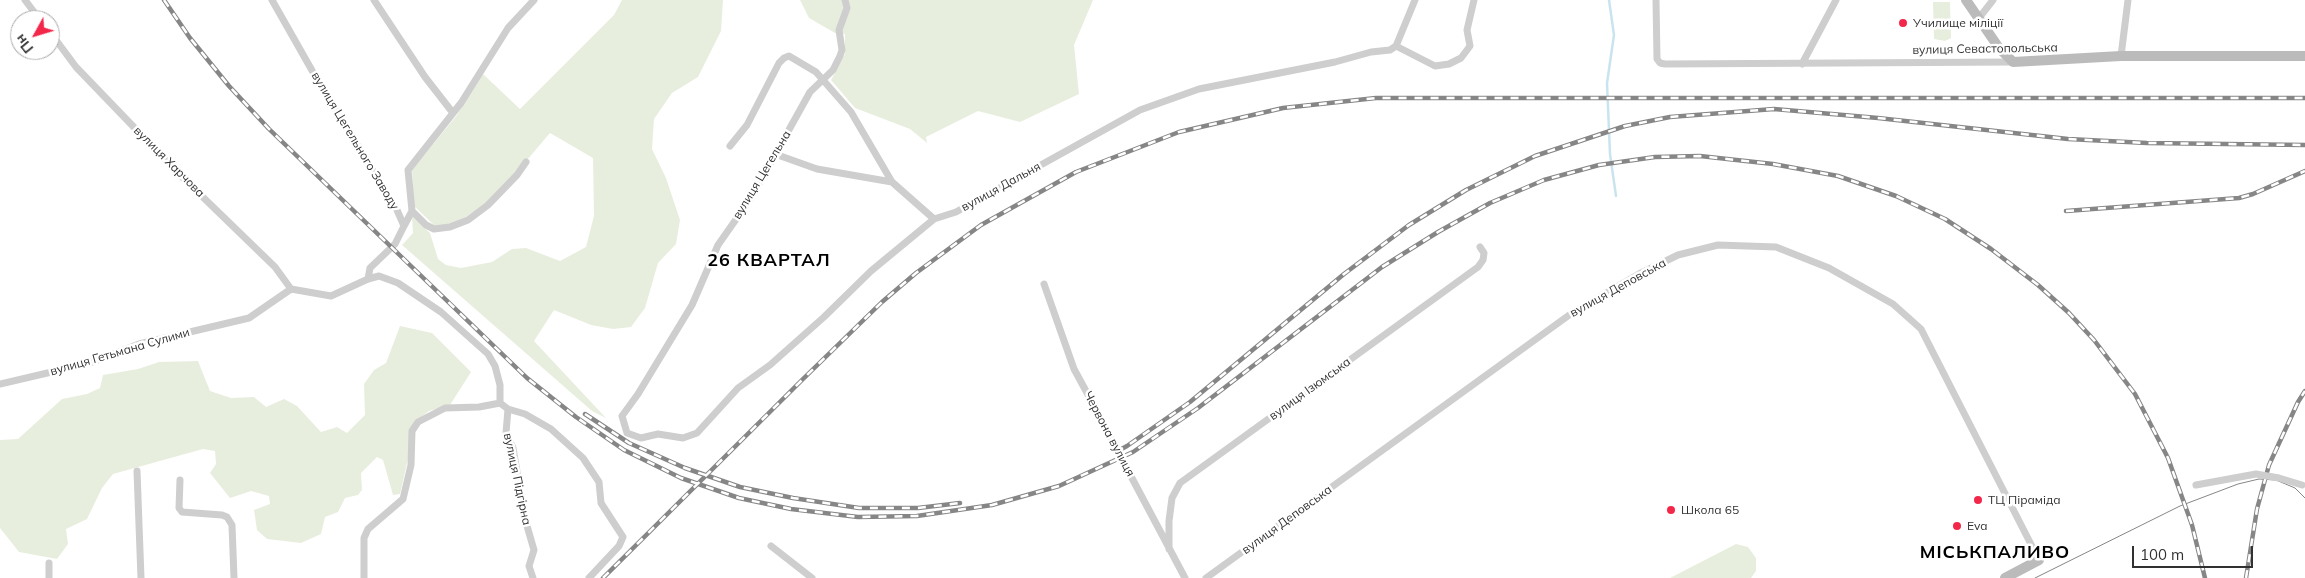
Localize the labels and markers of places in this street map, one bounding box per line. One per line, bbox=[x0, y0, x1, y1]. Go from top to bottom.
place label: Училище міліції bbox=[1913, 16, 2003, 30]
marker: Училище міліції bbox=[1897, 17, 1909, 29]
place label: ТЦ Піраміда bbox=[1988, 493, 2060, 507]
marker: ТЦ Піраміда bbox=[1972, 494, 1984, 506]
place label: Школа 65 bbox=[1681, 503, 1739, 517]
marker: Школа 65 bbox=[1665, 504, 1677, 516]
place label: Eva bbox=[1967, 519, 1987, 533]
marker: Eva bbox=[1951, 520, 1963, 532]

